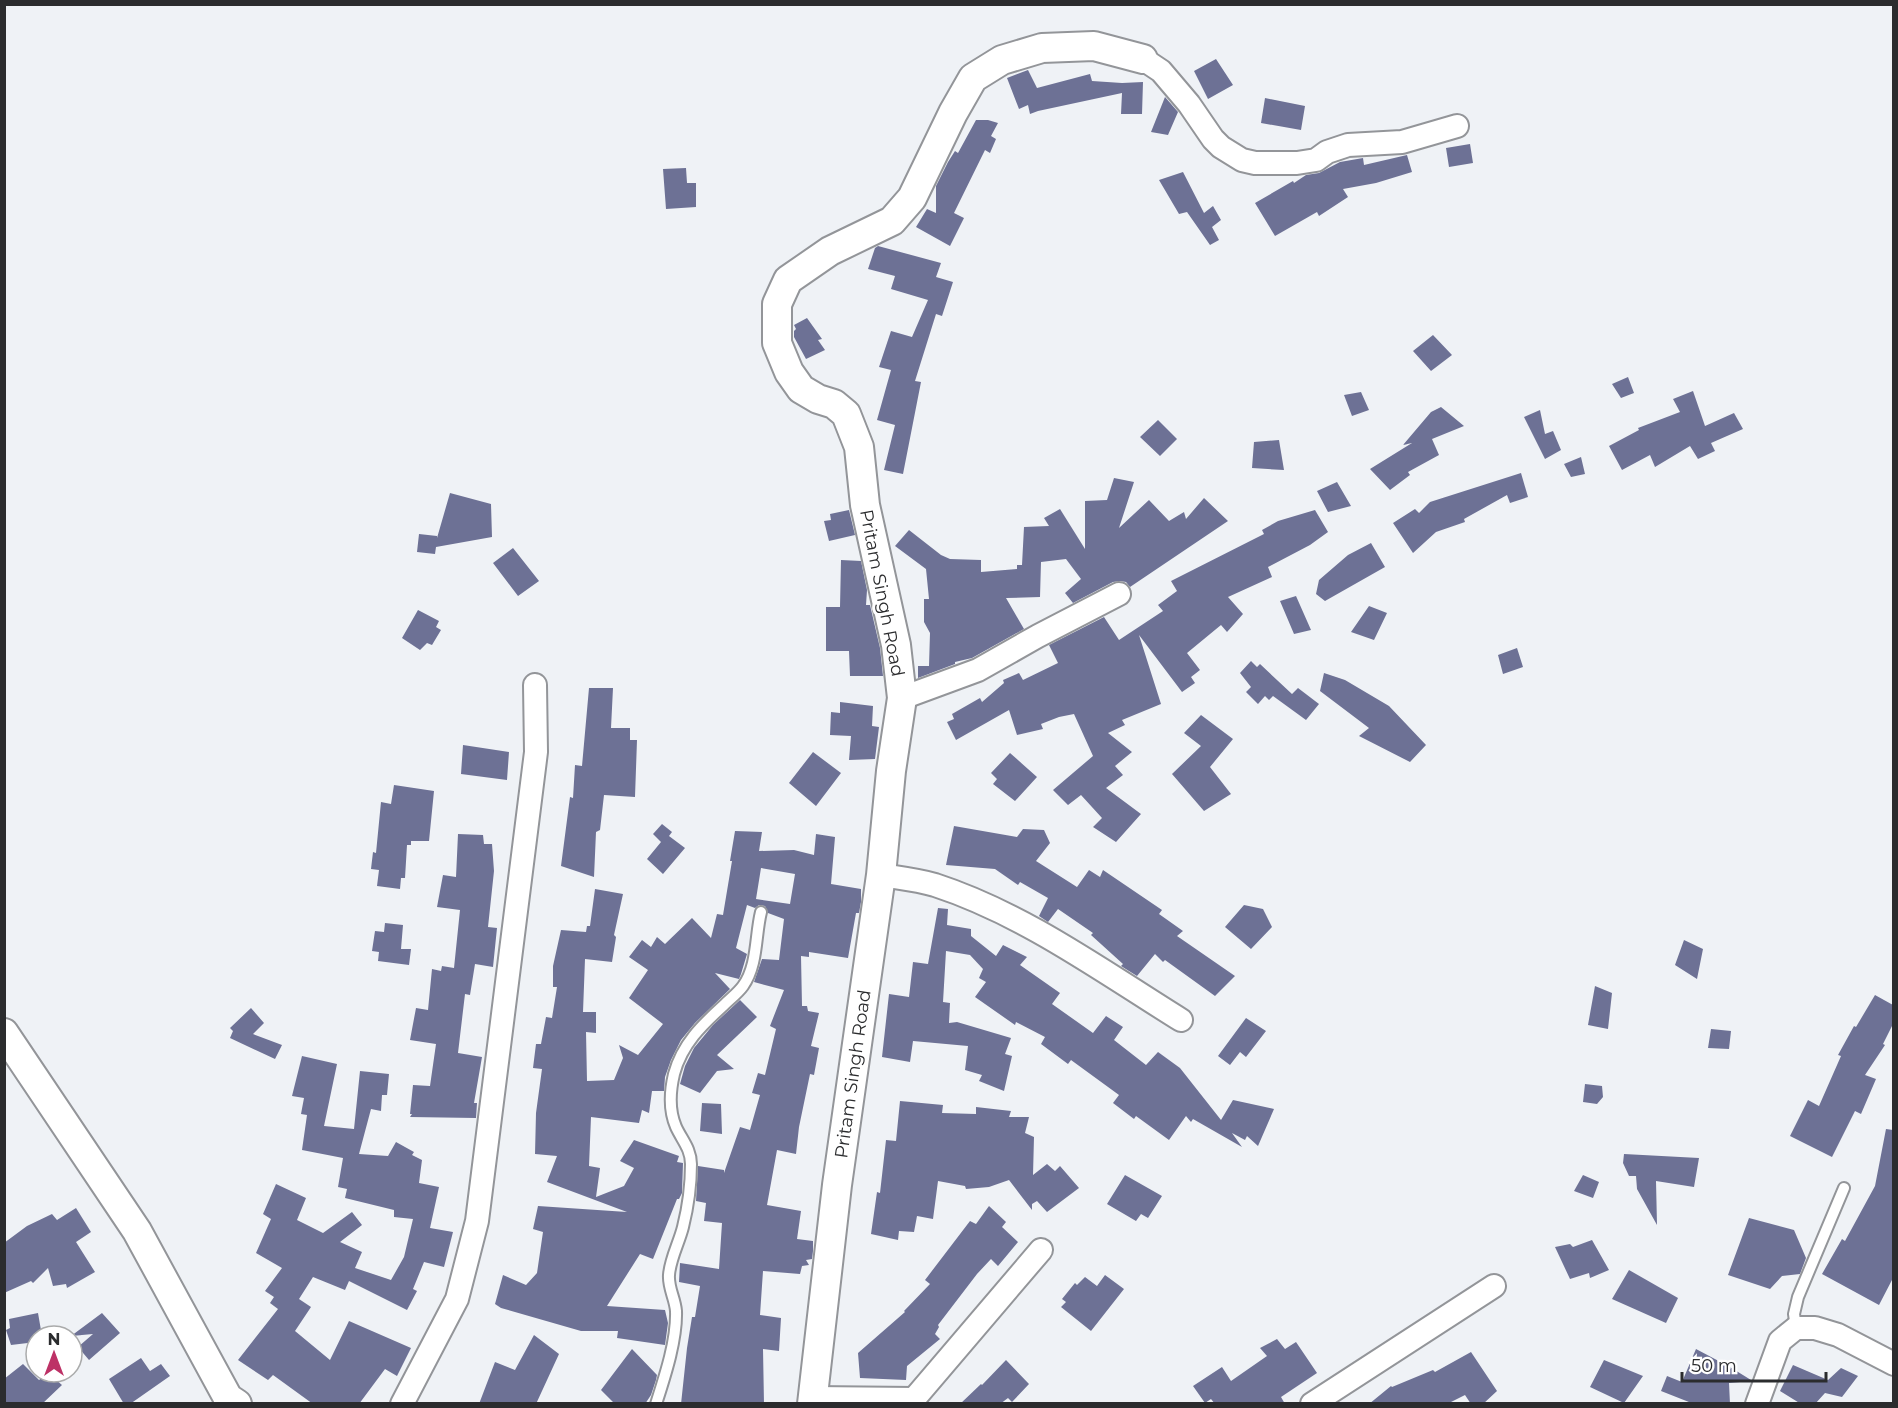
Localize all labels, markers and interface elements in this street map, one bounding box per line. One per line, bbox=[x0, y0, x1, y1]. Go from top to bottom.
street label: Pritam Singh Road bbox=[855, 507, 909, 679]
street label: Pritam Singh Road bbox=[830, 988, 876, 1160]
north arrow bbox=[24, 1324, 84, 1384]
text: N bbox=[48, 1330, 60, 1349]
scale bar bbox=[1682, 1345, 1826, 1383]
text: 50 m bbox=[1691, 1355, 1737, 1377]

